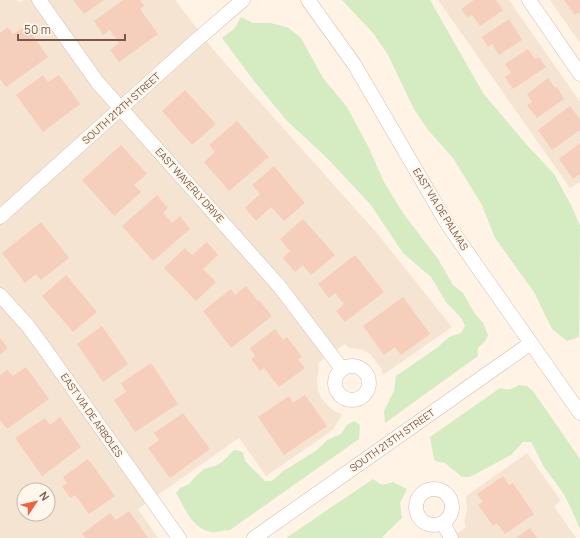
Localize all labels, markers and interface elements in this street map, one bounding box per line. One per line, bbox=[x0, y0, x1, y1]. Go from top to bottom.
scale bar bbox=[18, 16, 125, 42]
text: 50 m bbox=[24, 21, 51, 38]
street label: SOUTH 212TH STREET bbox=[79, 69, 163, 147]
street label: EAST WAVERLY DRIVE bbox=[153, 145, 228, 226]
street label: EAST VIA DE PALMAS bbox=[410, 165, 472, 253]
street label: EAST VIA DE ARBOLES bbox=[58, 370, 126, 460]
street label: SOUTH 213TH STREET bbox=[347, 405, 437, 475]
north arrow bbox=[16, 482, 56, 522]
text: N bbox=[36, 488, 53, 504]

